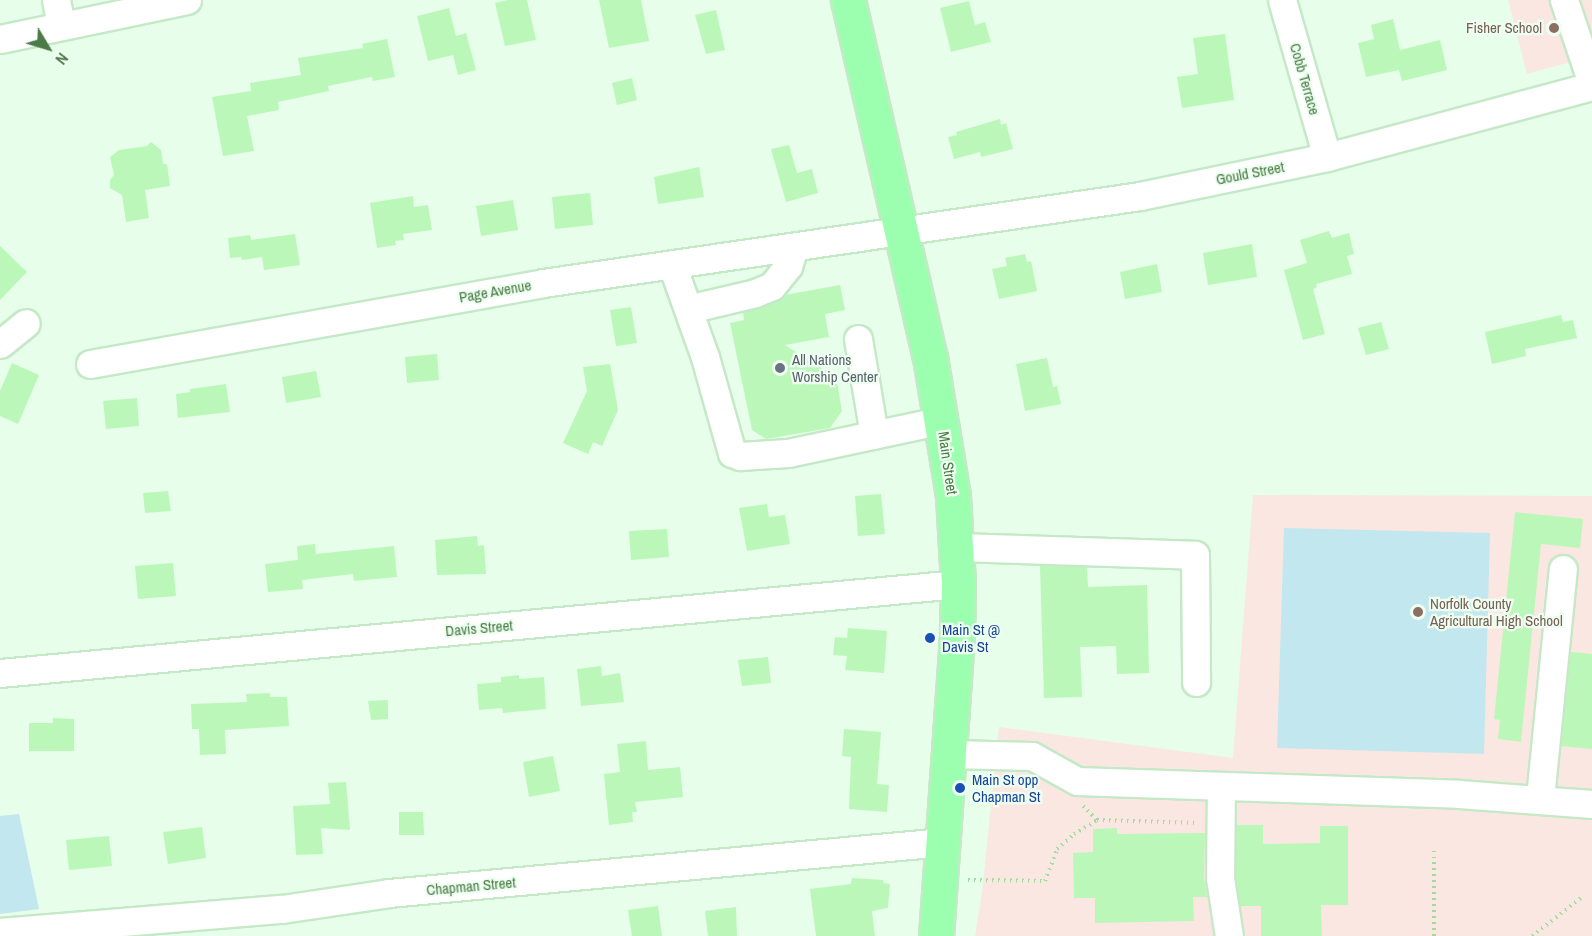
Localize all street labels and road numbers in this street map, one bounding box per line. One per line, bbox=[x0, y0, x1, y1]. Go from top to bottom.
street label: Cobb Terrace bbox=[1286, 41, 1324, 117]
street label: Gould Street bbox=[1214, 158, 1286, 188]
street label: Page Avenue bbox=[457, 276, 533, 306]
street label: Main Street bbox=[935, 430, 961, 496]
street label: Davis Street bbox=[445, 616, 513, 640]
street label: Chapman Street bbox=[426, 873, 516, 899]

